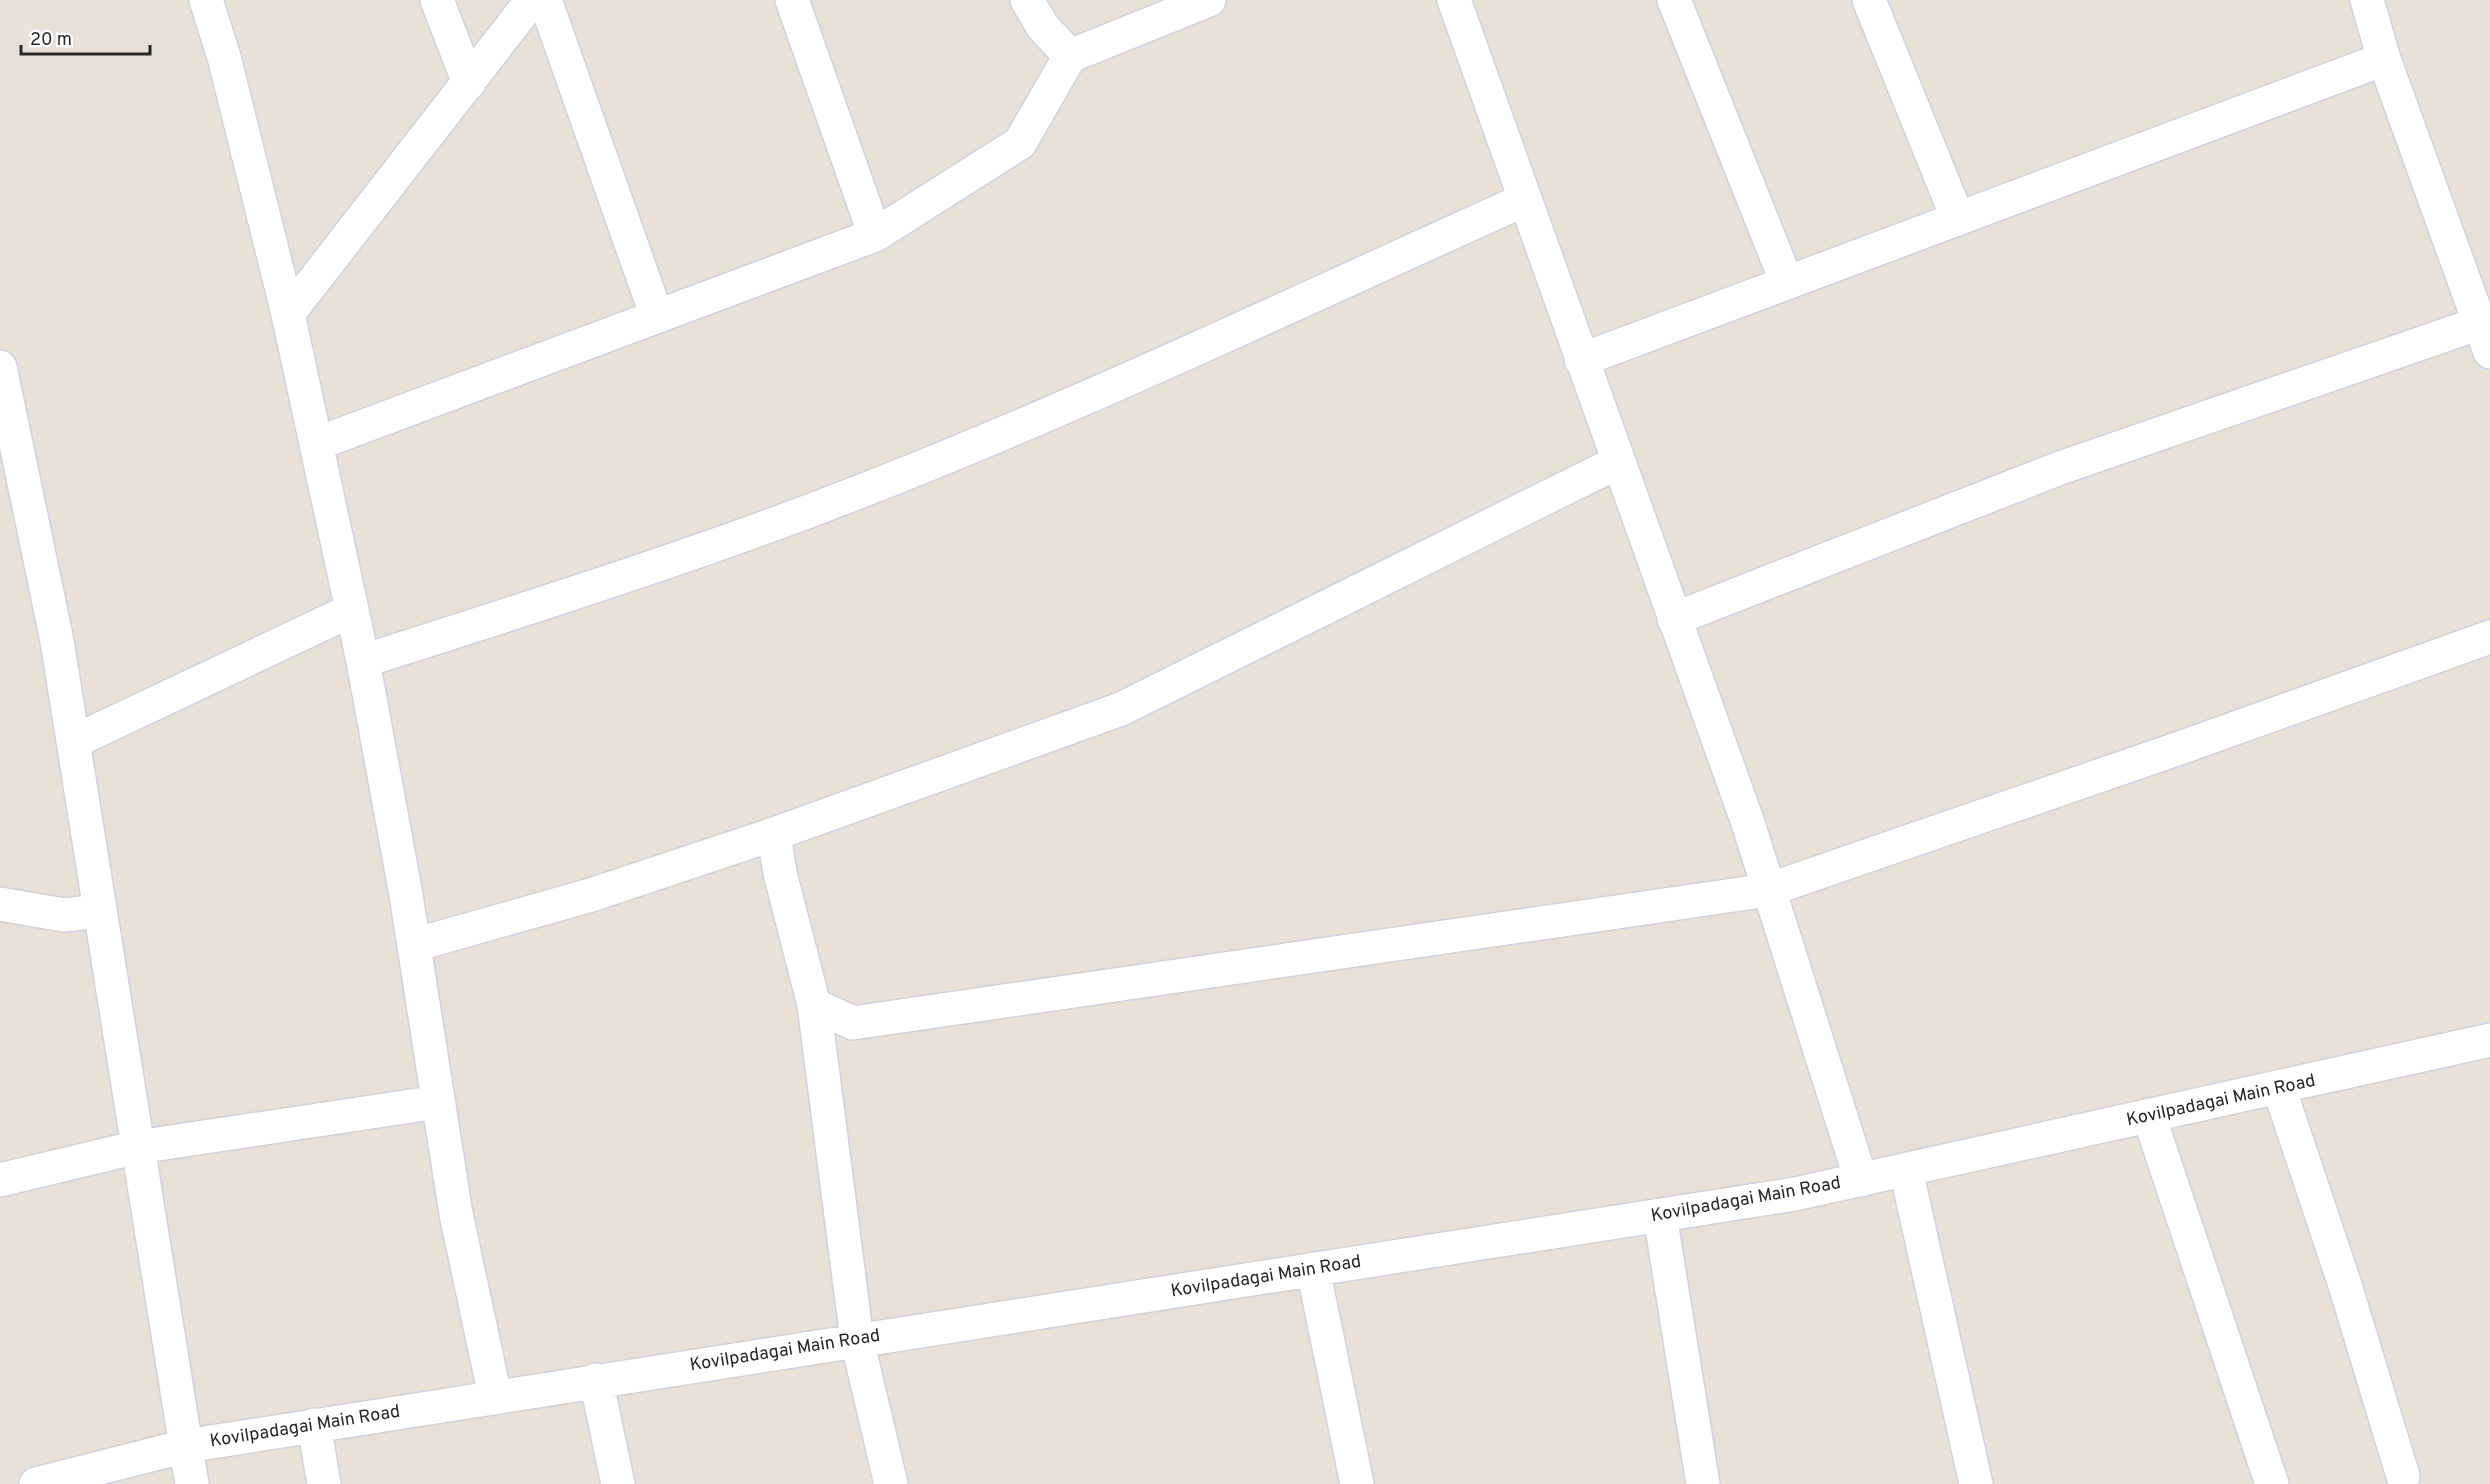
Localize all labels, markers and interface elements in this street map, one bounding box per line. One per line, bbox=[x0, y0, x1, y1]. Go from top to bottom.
scale bar bbox=[21, 18, 150, 56]
text: 20 m bbox=[30, 29, 72, 52]
street label: Kovilpadagai Main Road bbox=[2124, 1070, 2318, 1132]
street label: Kovilpadagai Main Road bbox=[1649, 1172, 1843, 1228]
street label: Kovilpadagai Main Road bbox=[1169, 1251, 1363, 1303]
street label: Kovilpadagai Main Road bbox=[688, 1325, 882, 1377]
street label: Kovilpadagai Main Road bbox=[208, 1401, 402, 1453]

